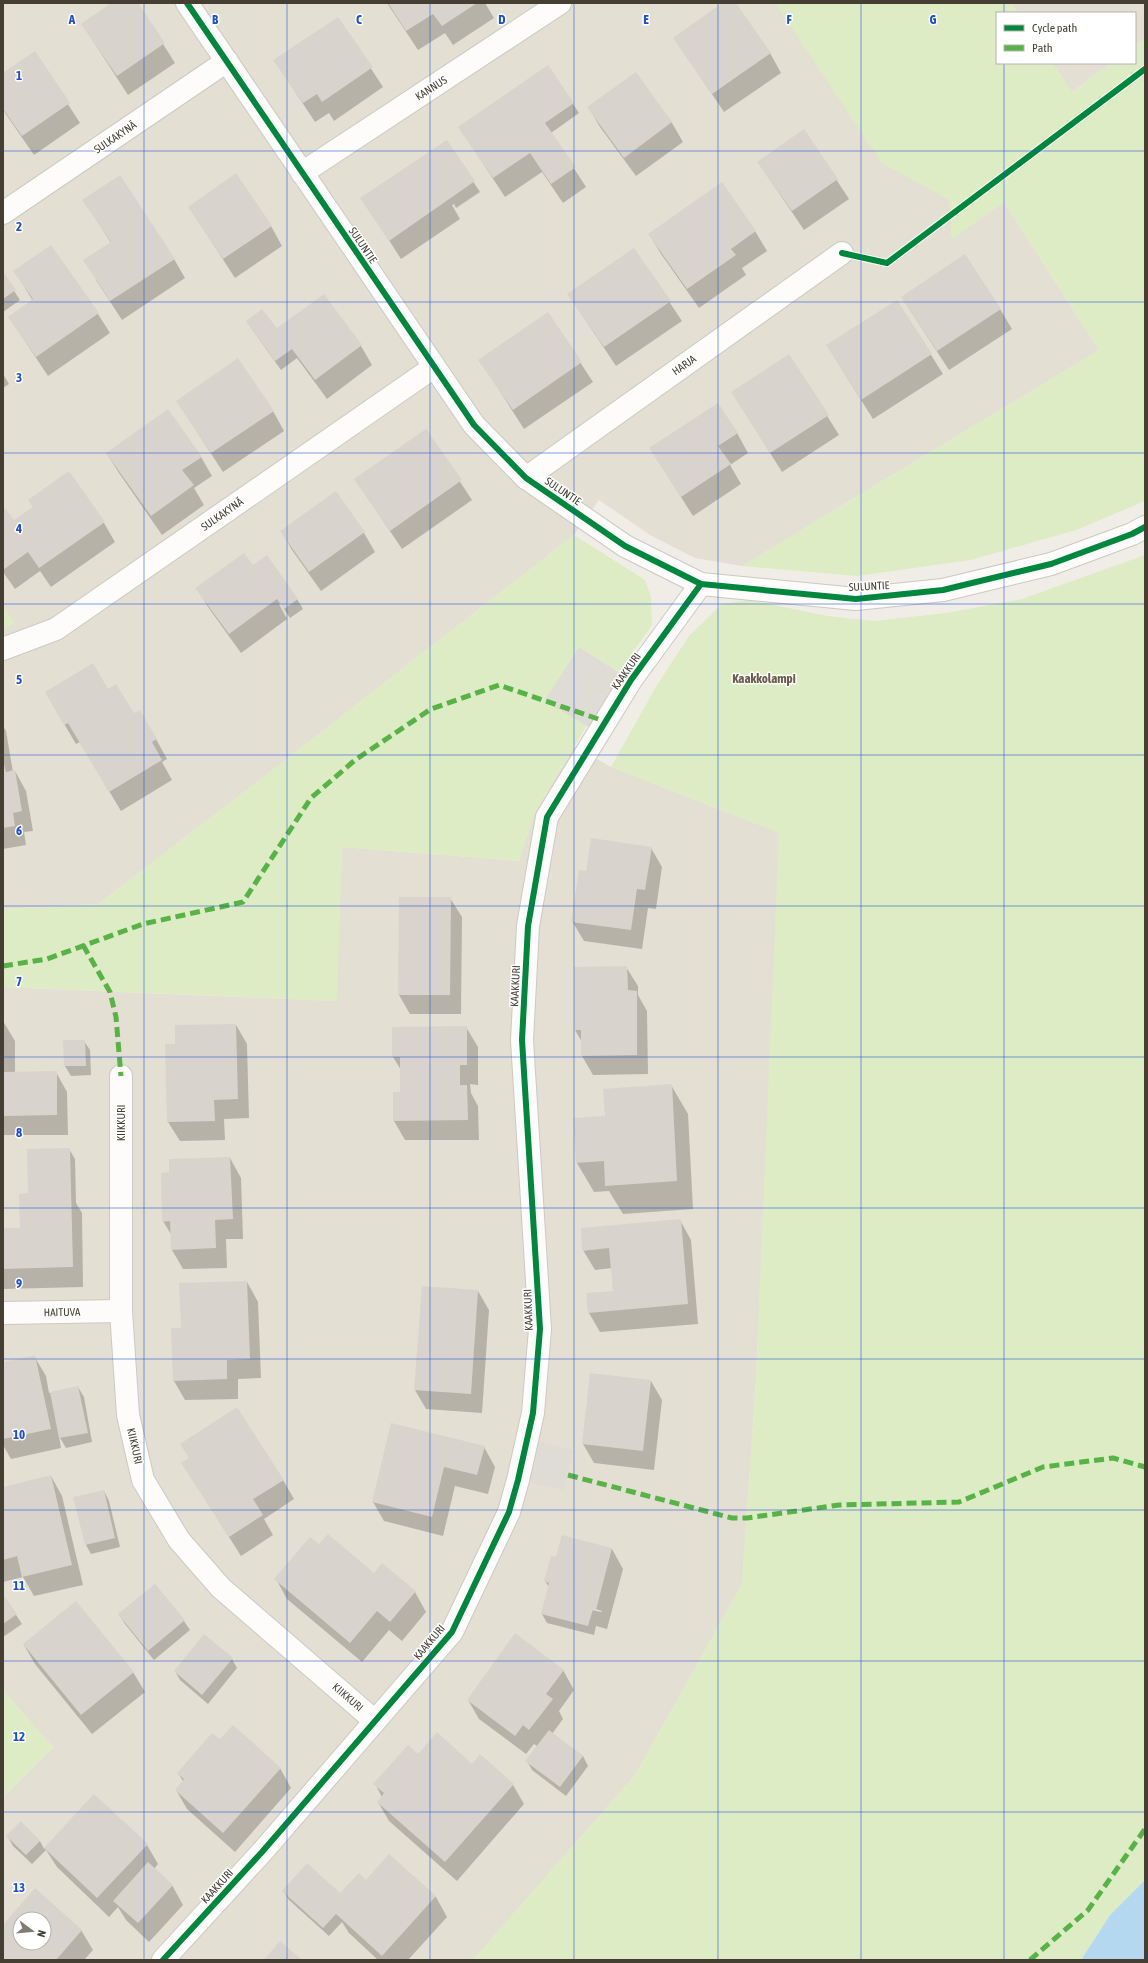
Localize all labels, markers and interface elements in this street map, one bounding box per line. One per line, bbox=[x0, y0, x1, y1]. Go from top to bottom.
text: A bbox=[68, 12, 76, 27]
text: B bbox=[212, 12, 219, 27]
text: C bbox=[356, 12, 362, 27]
text: D bbox=[498, 12, 506, 27]
text: E bbox=[643, 12, 649, 27]
text: F bbox=[786, 12, 792, 27]
text: G bbox=[930, 12, 937, 27]
legend bbox=[996, 12, 1136, 64]
text: Cycle path bbox=[1032, 21, 1077, 35]
text: Path bbox=[1032, 41, 1053, 55]
text: 1 bbox=[16, 68, 22, 83]
street label: KANNUS bbox=[413, 73, 449, 103]
street label: SULKAKYNÄ bbox=[92, 118, 139, 155]
text: 2 bbox=[16, 219, 22, 234]
street label: SULUNTIE bbox=[347, 225, 380, 265]
street label: HARJA bbox=[670, 352, 699, 377]
text: 3 bbox=[16, 370, 22, 385]
street label: SULUNTIE bbox=[543, 475, 583, 508]
street label: SULKAKYNÄ bbox=[199, 495, 246, 533]
text: 4 bbox=[15, 521, 22, 536]
street label: SULUNTIE bbox=[848, 579, 890, 593]
street label: KAAKKURI bbox=[609, 650, 643, 692]
district label: Kaakkolampi bbox=[732, 671, 796, 686]
text: 5 bbox=[16, 672, 22, 687]
text: 6 bbox=[16, 823, 22, 838]
street label: KAAKKURI bbox=[508, 965, 522, 1007]
text: 7 bbox=[16, 974, 22, 989]
street label: KIIKKURI bbox=[115, 1105, 127, 1141]
text: 8 bbox=[16, 1125, 22, 1140]
text: 9 bbox=[16, 1276, 22, 1291]
street label: KAAKKURI bbox=[521, 1289, 535, 1331]
street label: HAITUVA bbox=[44, 1306, 81, 1318]
text: 10 bbox=[13, 1427, 25, 1442]
street label: KIIKKURI bbox=[125, 1427, 145, 1465]
text: 11 bbox=[13, 1578, 25, 1593]
street label: KAAKKURI bbox=[411, 1622, 447, 1662]
street label: KIIKKURI bbox=[330, 1680, 366, 1714]
text: 12 bbox=[13, 1729, 25, 1744]
street label: KAAKKURI bbox=[199, 1866, 235, 1906]
text: 13 bbox=[13, 1880, 25, 1895]
north arrow bbox=[12, 1911, 52, 1951]
text: N bbox=[35, 1929, 48, 1939]

